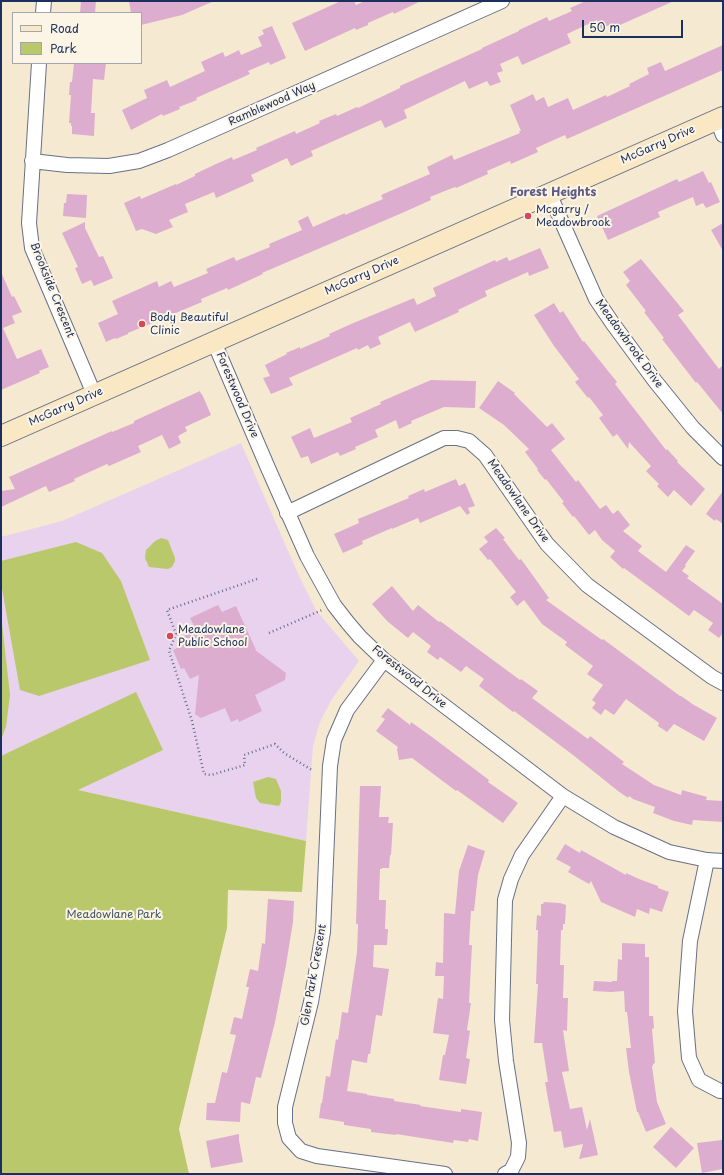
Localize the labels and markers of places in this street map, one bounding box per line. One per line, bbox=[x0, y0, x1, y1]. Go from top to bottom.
place label: Mcgarry / Meadowbrook bbox=[536, 203, 610, 229]
marker: Mcgarry / Meadowbrook bbox=[523, 211, 533, 221]
place label: Body Beautiful Clinic bbox=[150, 311, 229, 337]
marker: Body Beautiful Clinic bbox=[137, 319, 147, 329]
place label: Meadowlane Public School bbox=[178, 623, 247, 649]
marker: Meadowlane Public School bbox=[165, 631, 175, 641]

